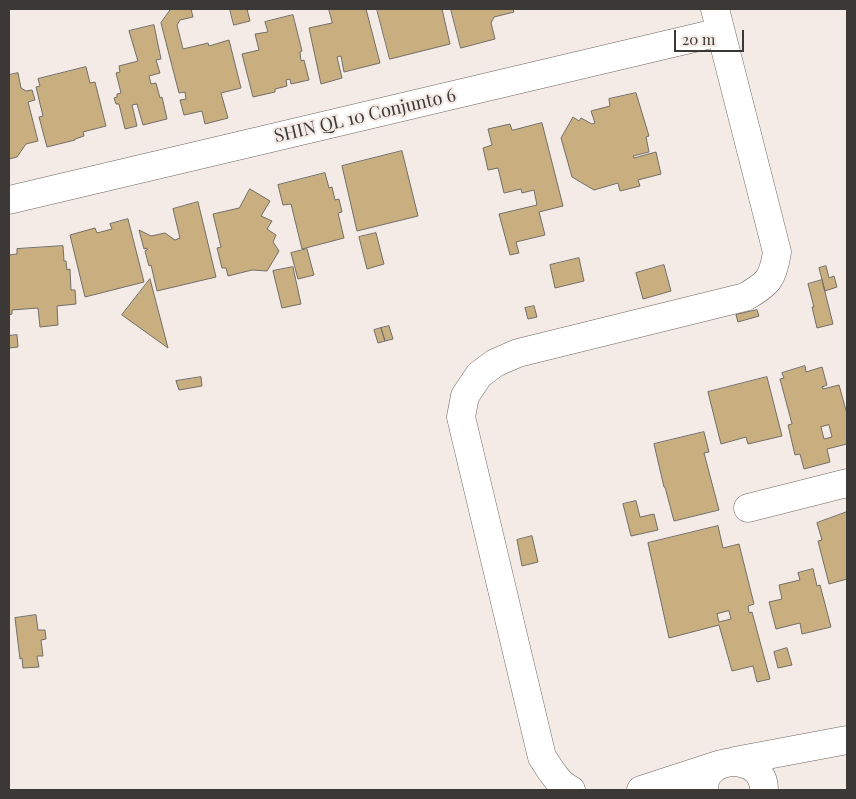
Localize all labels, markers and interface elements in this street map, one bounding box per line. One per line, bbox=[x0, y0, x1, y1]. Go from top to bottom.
scale bar bbox=[676, 20, 746, 52]
text: 20 m bbox=[682, 29, 715, 49]
street label: SHIN QL 10 Conjunto 6 bbox=[272, 85, 458, 147]

